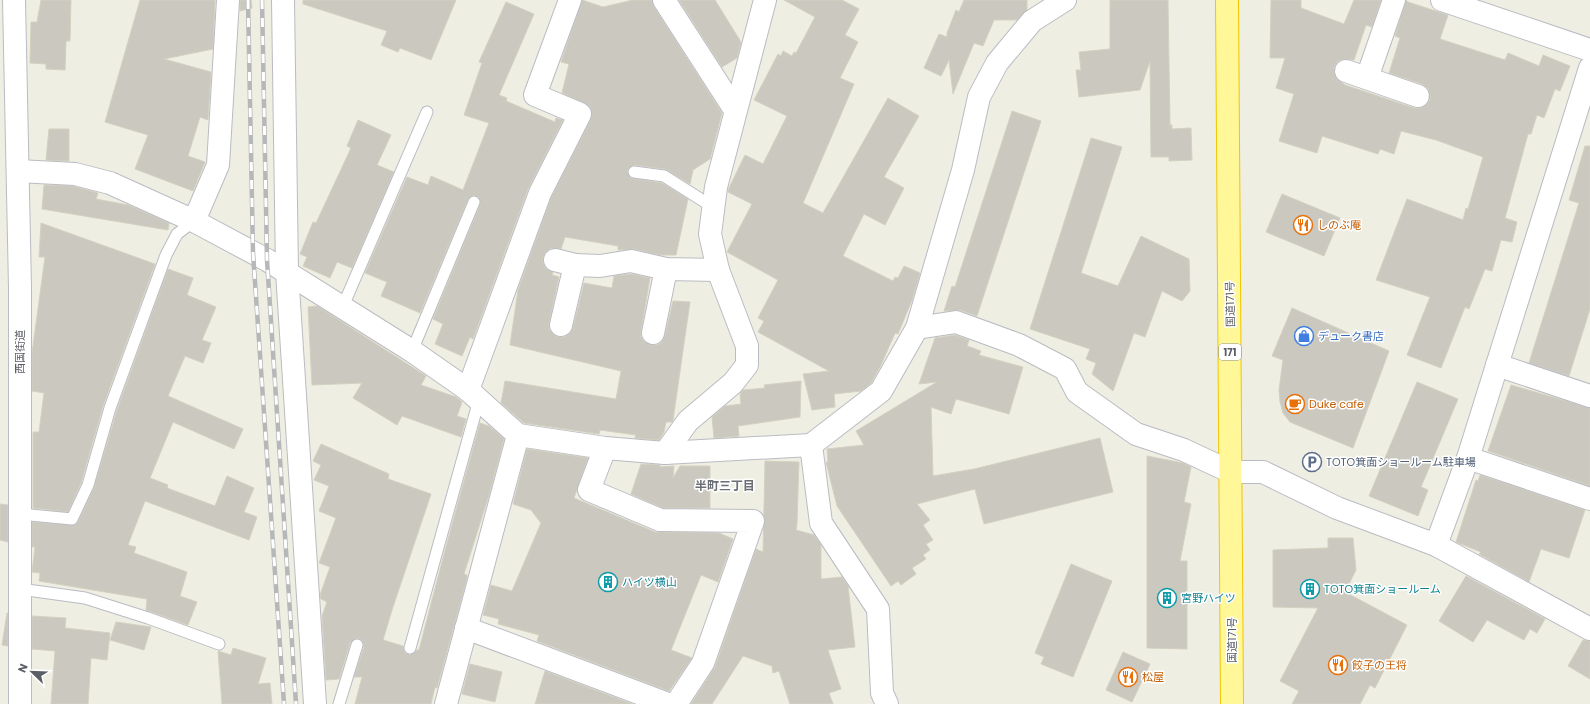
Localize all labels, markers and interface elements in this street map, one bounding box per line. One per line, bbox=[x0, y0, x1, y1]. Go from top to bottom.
restaurant icon: しのぶ庵 bbox=[1292, 214, 1314, 236]
place label: しのぶ庵 bbox=[1317, 217, 1361, 233]
street label: 国道171号 bbox=[1222, 281, 1238, 327]
shop icon: デューク書店 bbox=[1293, 325, 1315, 347]
place label: デューク書店 bbox=[1318, 328, 1384, 344]
street label: 西国街道 bbox=[12, 330, 28, 374]
road number: 171 bbox=[1219, 344, 1241, 360]
cafe icon: Duke cafe bbox=[1284, 393, 1306, 415]
place label: Duke cafe bbox=[1309, 396, 1364, 412]
parking icon: TOTO箕面ショールーム駐車場 bbox=[1301, 451, 1323, 473]
place label: TOTO箕面ショールーム駐車場 bbox=[1326, 454, 1476, 470]
district label: 半町三丁目 bbox=[695, 477, 755, 494]
building icon: ハイツ横山 bbox=[597, 571, 619, 593]
place label: ハイツ横山 bbox=[622, 574, 677, 590]
building icon: TOTO箕面ショールーム bbox=[1299, 578, 1321, 600]
place label: TOTO箕面ショールーム bbox=[1324, 581, 1441, 597]
building icon: 宮野ハイツ bbox=[1156, 587, 1178, 609]
place label: 宮野ハイツ bbox=[1181, 590, 1236, 606]
street label: 国道171号 bbox=[1224, 617, 1240, 663]
north arrow bbox=[12, 652, 52, 692]
restaurant icon: 餃子の王将 bbox=[1327, 654, 1349, 676]
place label: 餃子の王将 bbox=[1352, 657, 1407, 673]
text: N bbox=[14, 661, 32, 675]
restaurant icon: 松屋 bbox=[1117, 666, 1139, 688]
place label: 松屋 bbox=[1142, 669, 1164, 685]

